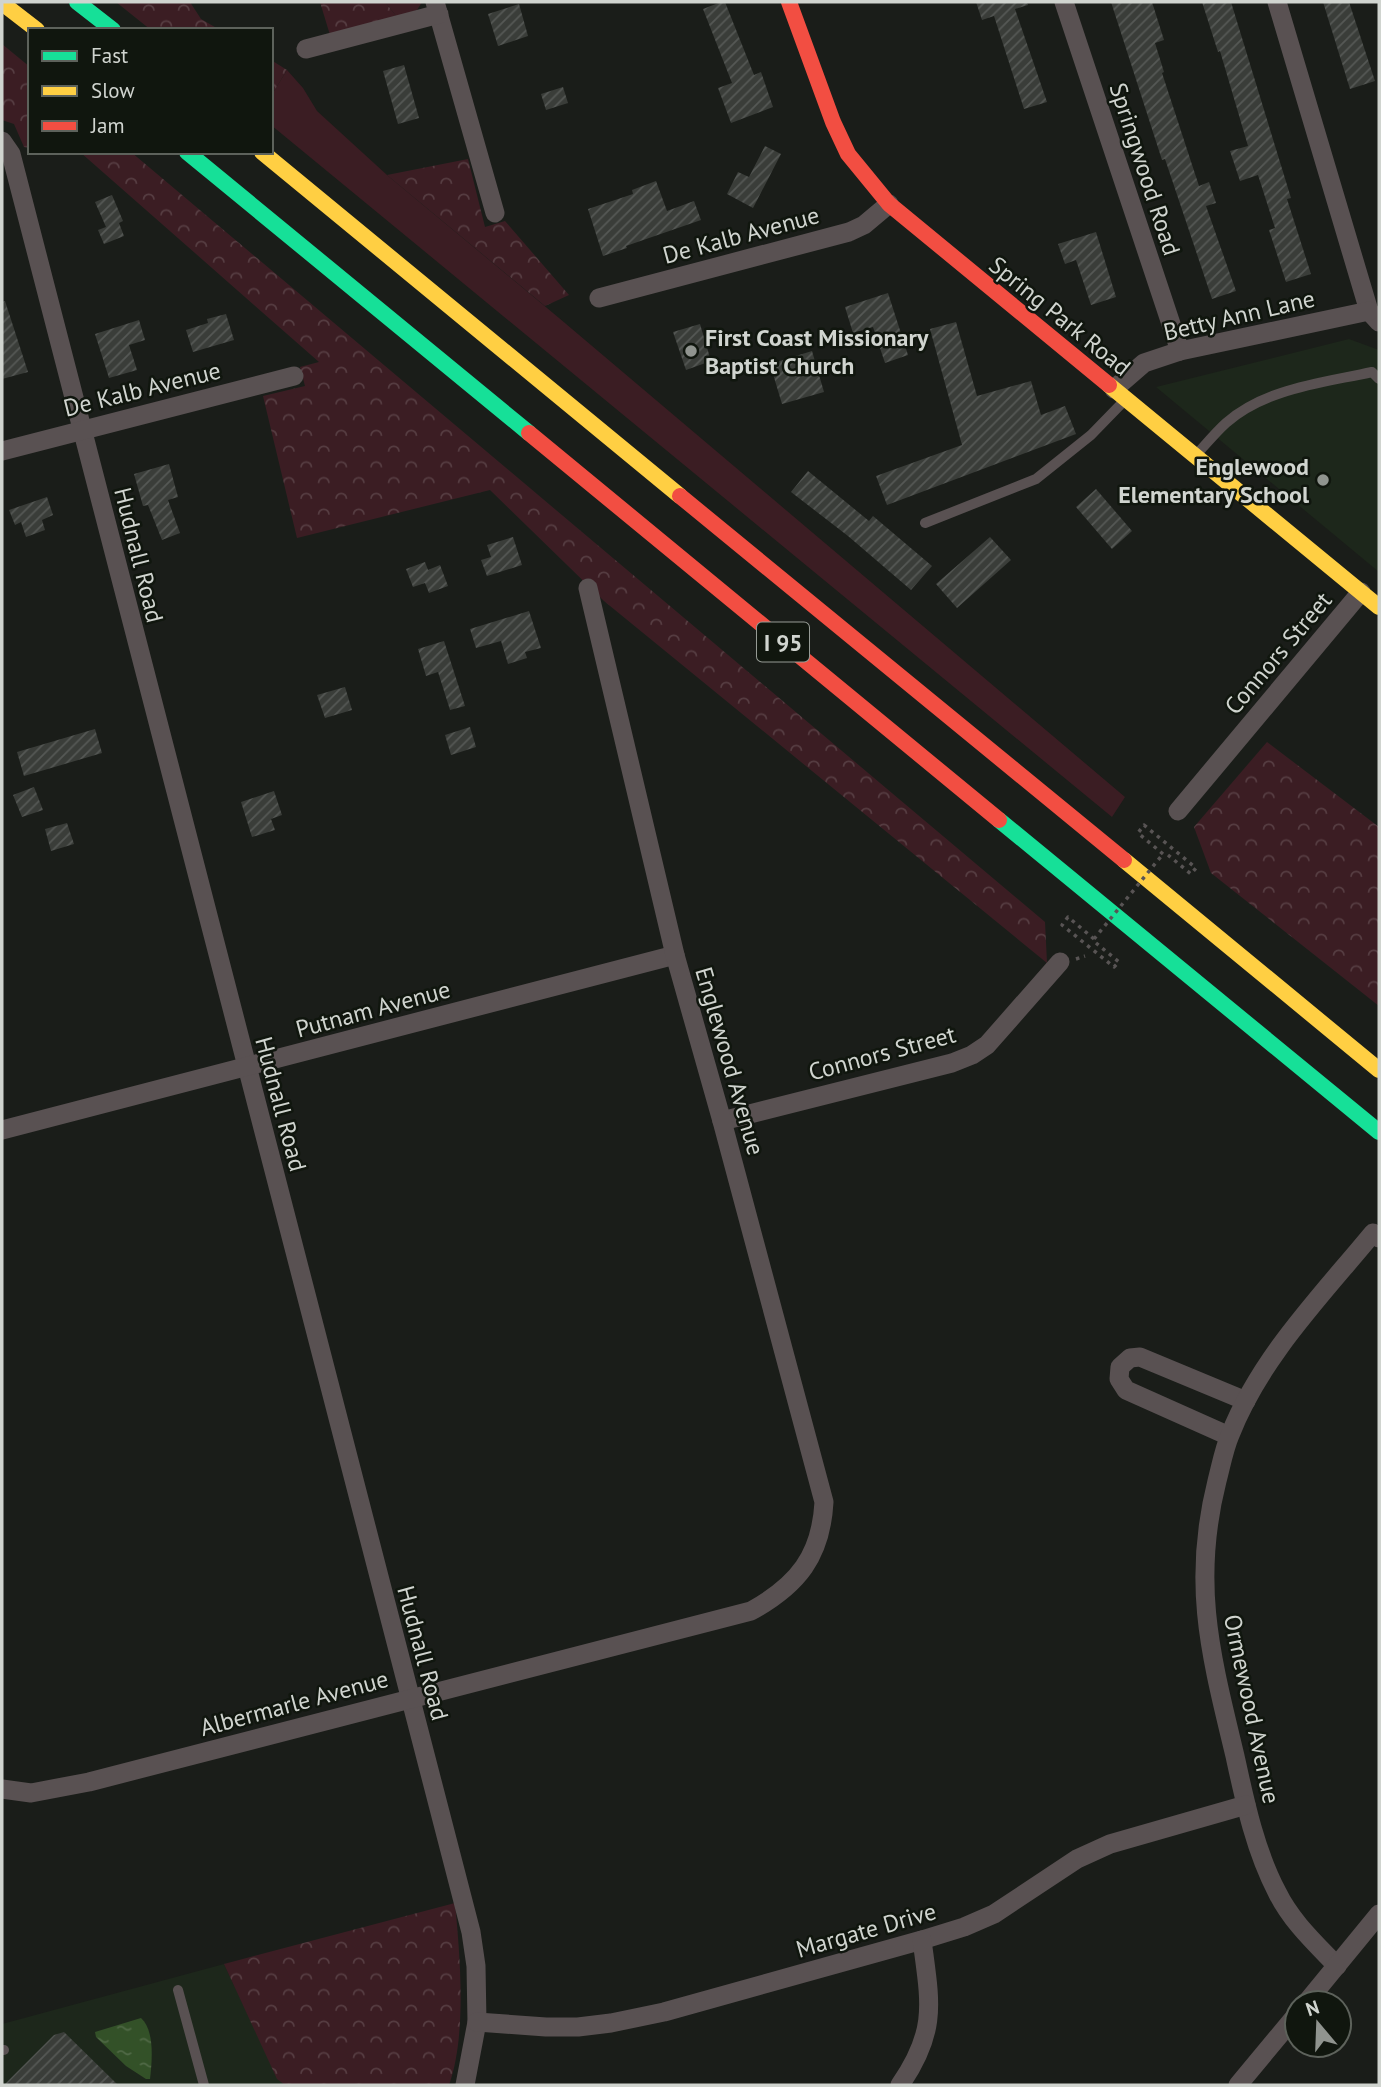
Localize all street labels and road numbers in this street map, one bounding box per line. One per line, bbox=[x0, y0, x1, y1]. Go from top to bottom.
street label: Springwood Road bbox=[1103, 79, 1187, 259]
street label: De Kalb Avenue bbox=[659, 199, 823, 271]
street label: Spring Park Road bbox=[983, 249, 1137, 383]
street label: Betty Ann Lane bbox=[1160, 283, 1318, 347]
street label: De Kalb Avenue bbox=[60, 355, 224, 423]
street label: Hudnall Road bbox=[107, 484, 171, 626]
street label: Connors Street bbox=[1218, 585, 1338, 721]
road number: I 95 bbox=[757, 622, 809, 662]
street label: Englewood Avenue bbox=[688, 963, 772, 1159]
street label: Putnam Avenue bbox=[292, 973, 454, 1045]
street label: Connors Street bbox=[805, 1019, 959, 1087]
street label: Hudnall Road bbox=[248, 1033, 314, 1175]
street label: Hudnall Road bbox=[390, 1582, 456, 1724]
street label: Ormewood Avenue bbox=[1217, 1612, 1287, 1806]
street label: Albermarle Avenue bbox=[196, 1663, 392, 1743]
street label: Margate Drive bbox=[792, 1895, 940, 1965]

